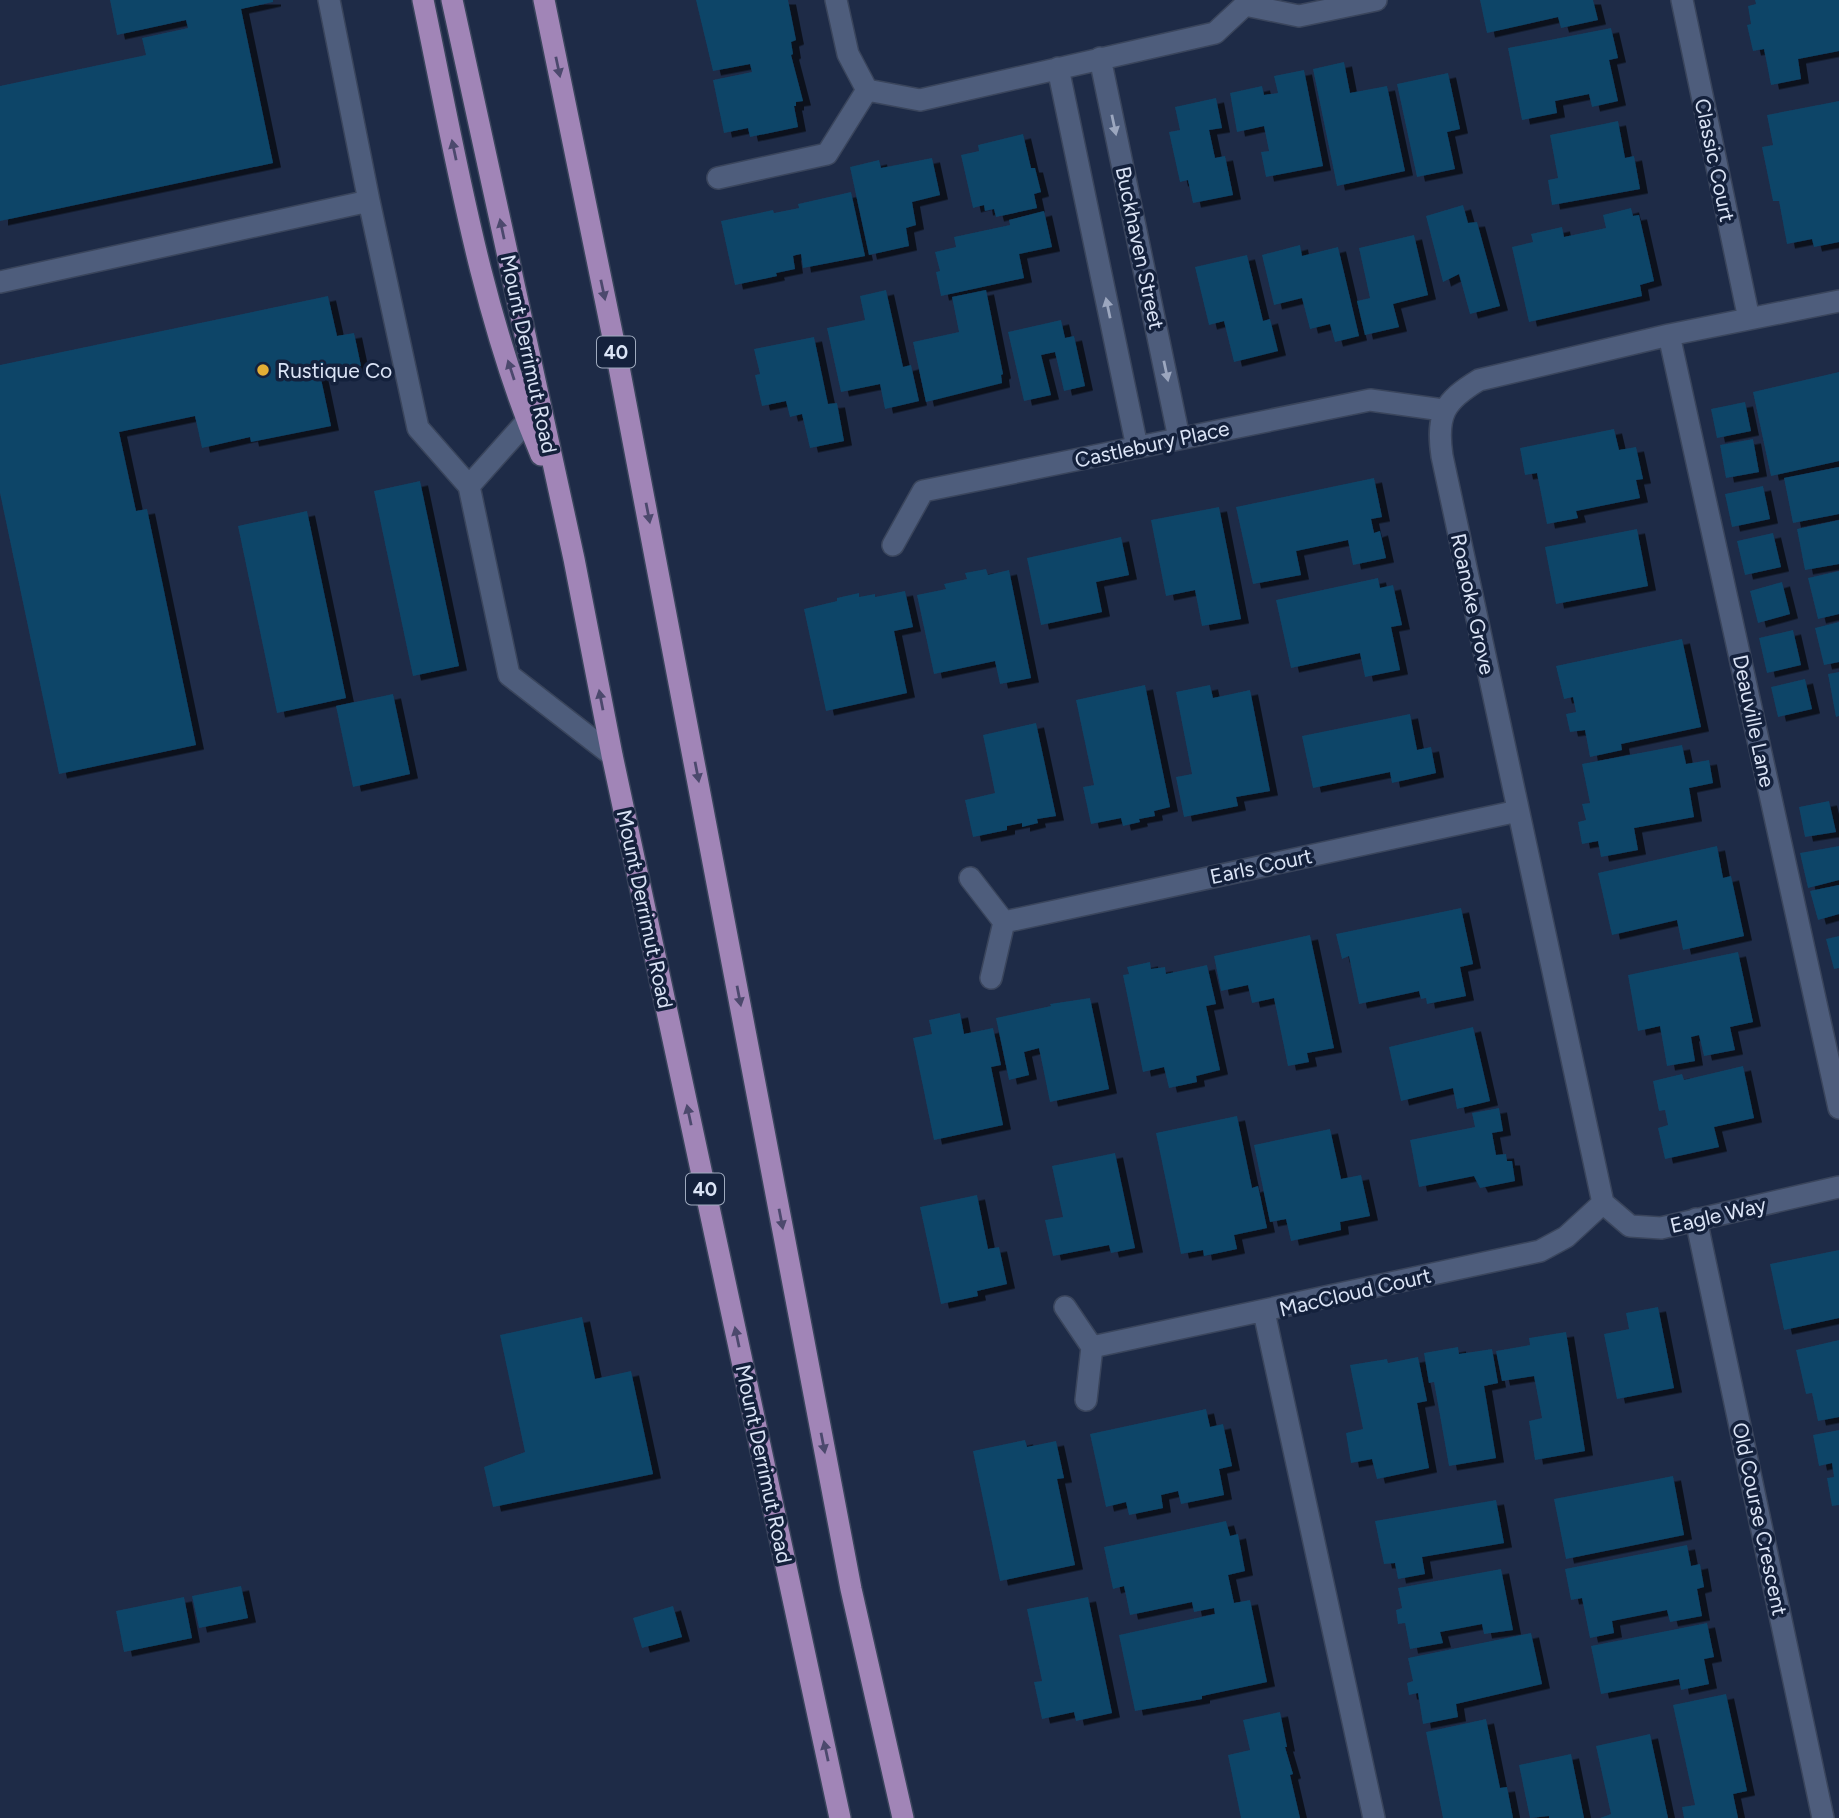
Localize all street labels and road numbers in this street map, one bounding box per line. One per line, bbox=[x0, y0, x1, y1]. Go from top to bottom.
street label: Classic Court bbox=[1690, 96, 1740, 224]
street label: Buckhaven Street bbox=[1110, 164, 1170, 332]
street label: Mount Derrimut Road bbox=[496, 252, 562, 456]
road number: 40 bbox=[597, 336, 635, 368]
street label: Castlebury Place bbox=[1072, 415, 1232, 473]
street label: Roanoke Grove bbox=[1446, 531, 1500, 677]
street label: Deauville Lane bbox=[1728, 652, 1780, 790]
street label: Mount Derrimut Road bbox=[612, 807, 678, 1011]
street label: Earls Court bbox=[1208, 843, 1314, 889]
road number: 40 bbox=[686, 1174, 724, 1204]
street label: Eagle Way bbox=[1668, 1192, 1768, 1238]
street label: MacCloud Court bbox=[1277, 1262, 1433, 1322]
street label: Mount Derrimut Road bbox=[731, 1362, 797, 1566]
street label: Old Course Crescent bbox=[1727, 1420, 1793, 1618]

